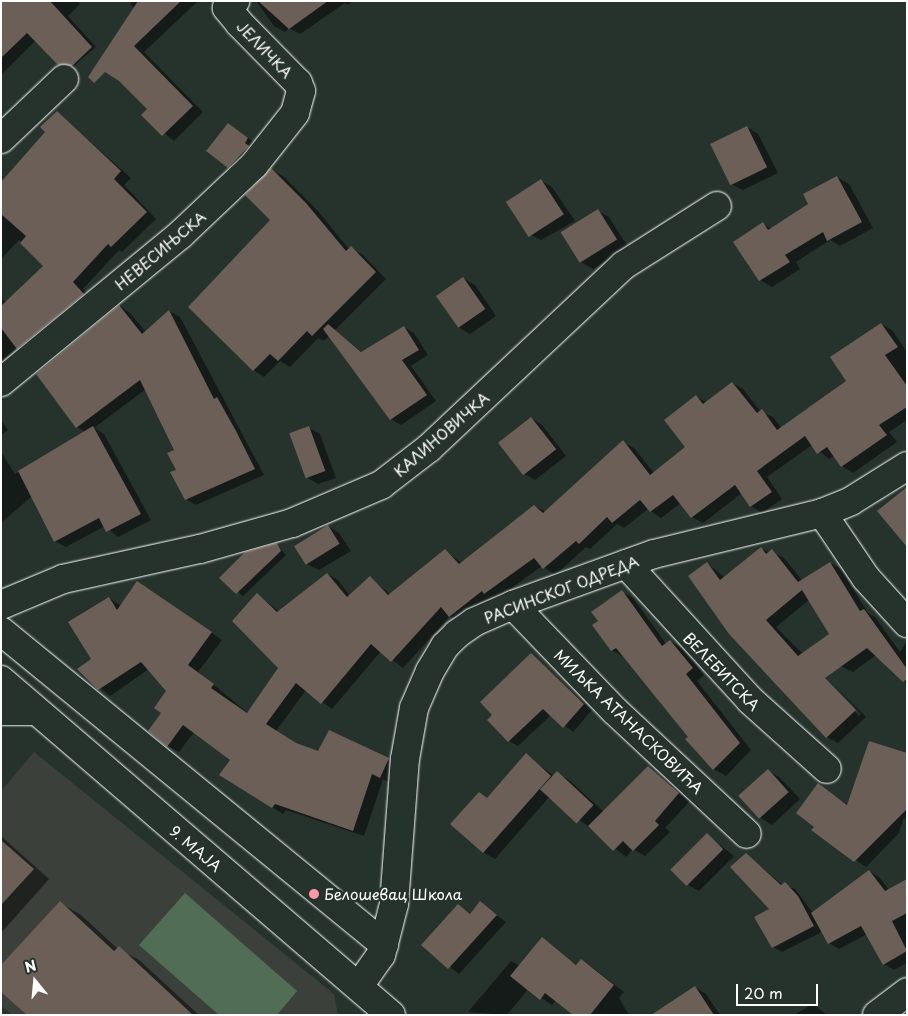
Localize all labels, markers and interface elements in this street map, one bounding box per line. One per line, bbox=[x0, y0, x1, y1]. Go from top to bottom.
street label: ЈЕЛИЧКА bbox=[234, 17, 296, 81]
street label: НЕВЕСИЊСКА bbox=[111, 207, 209, 293]
street label: КАЛИНОВИЧКА bbox=[390, 388, 492, 480]
street label: РАСИНСКОГ ОДРЕДА bbox=[480, 551, 642, 627]
street label: ВЕЛЕБИТСКА bbox=[680, 628, 764, 714]
street label: МИЉКА АТАНАСКОВИЋА bbox=[550, 644, 708, 798]
street label: 9. МАЈА bbox=[166, 821, 226, 875]
place label: Белошевац Школа bbox=[324, 885, 462, 903]
marker: Белошевац Школа bbox=[308, 888, 320, 900]
text: N bbox=[22, 955, 39, 978]
north arrow bbox=[10, 956, 60, 1006]
scale bar bbox=[738, 974, 820, 1006]
text: 20 m bbox=[744, 981, 783, 1004]

